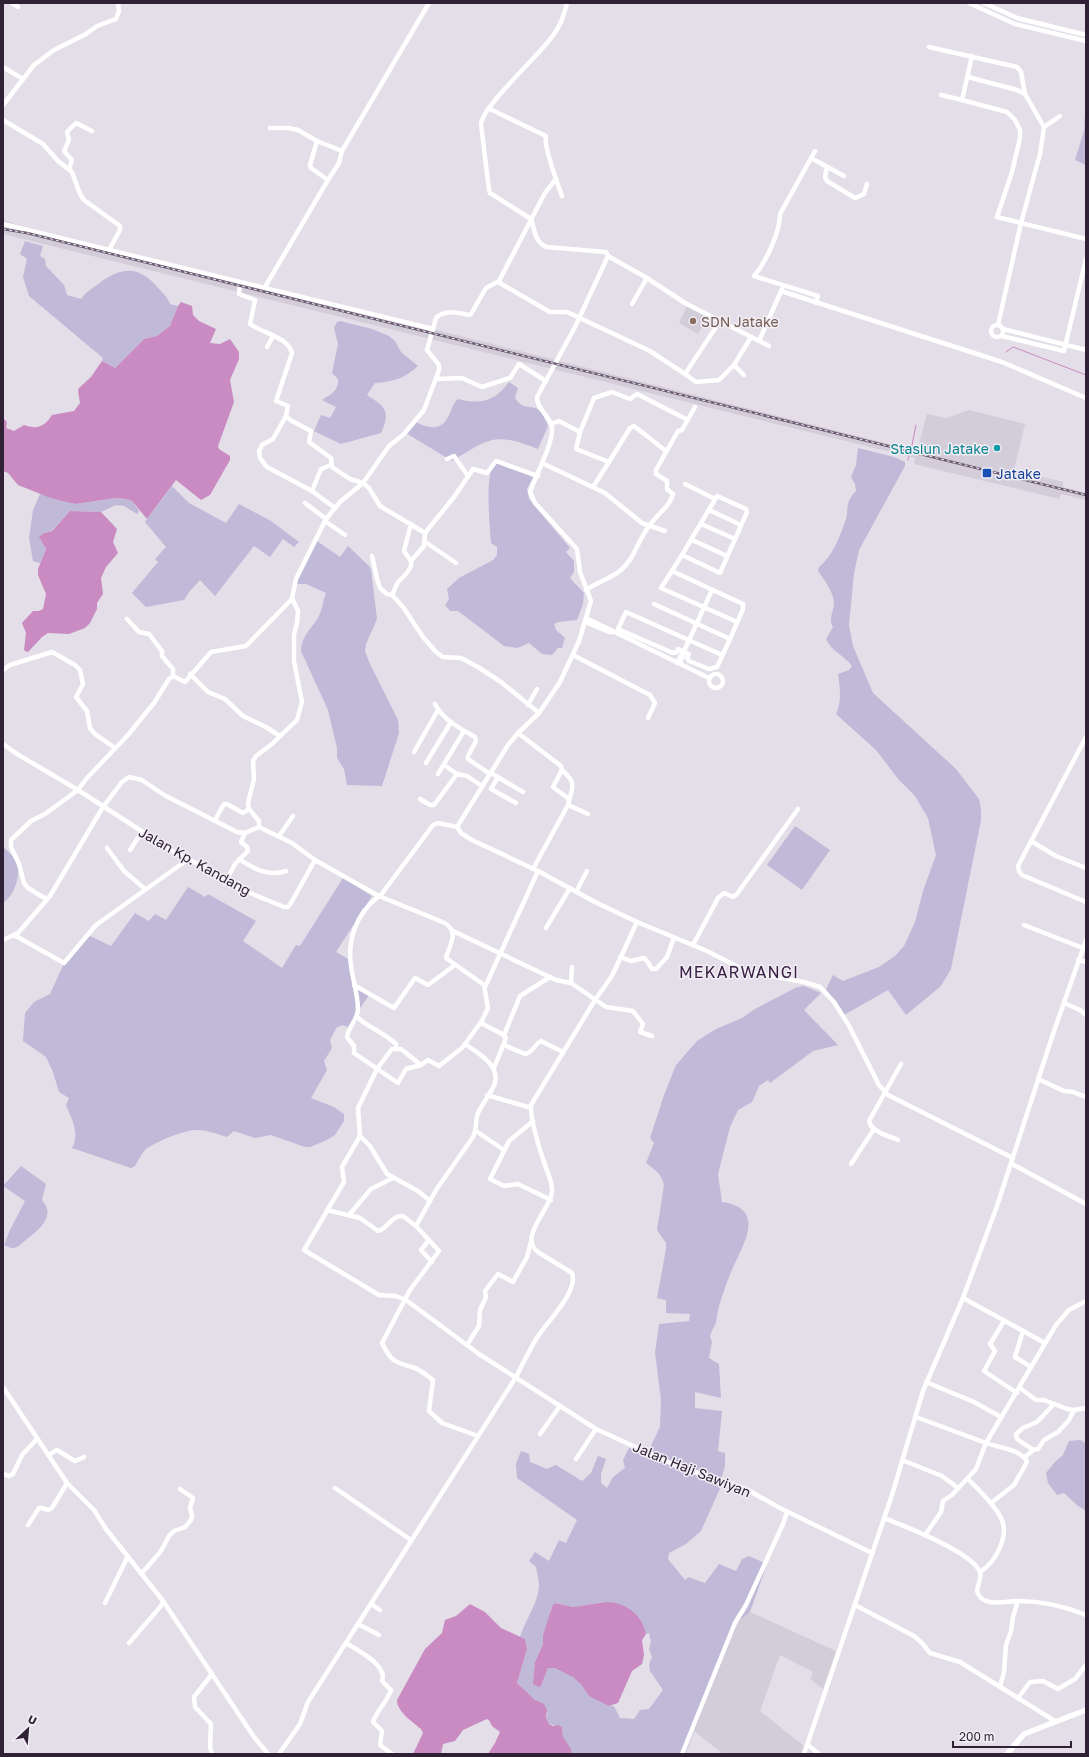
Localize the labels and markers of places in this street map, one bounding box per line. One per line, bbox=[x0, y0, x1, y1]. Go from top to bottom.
place label: SDN Jatake bbox=[701, 313, 779, 330]
marker: SDN Jatake bbox=[688, 316, 698, 326]
place label: Stasiun Jatake bbox=[890, 440, 989, 457]
marker: Stasiun Jatake bbox=[992, 443, 1002, 453]
place label: Jatake bbox=[996, 465, 1041, 482]
marker: Jatake bbox=[981, 467, 993, 479]

